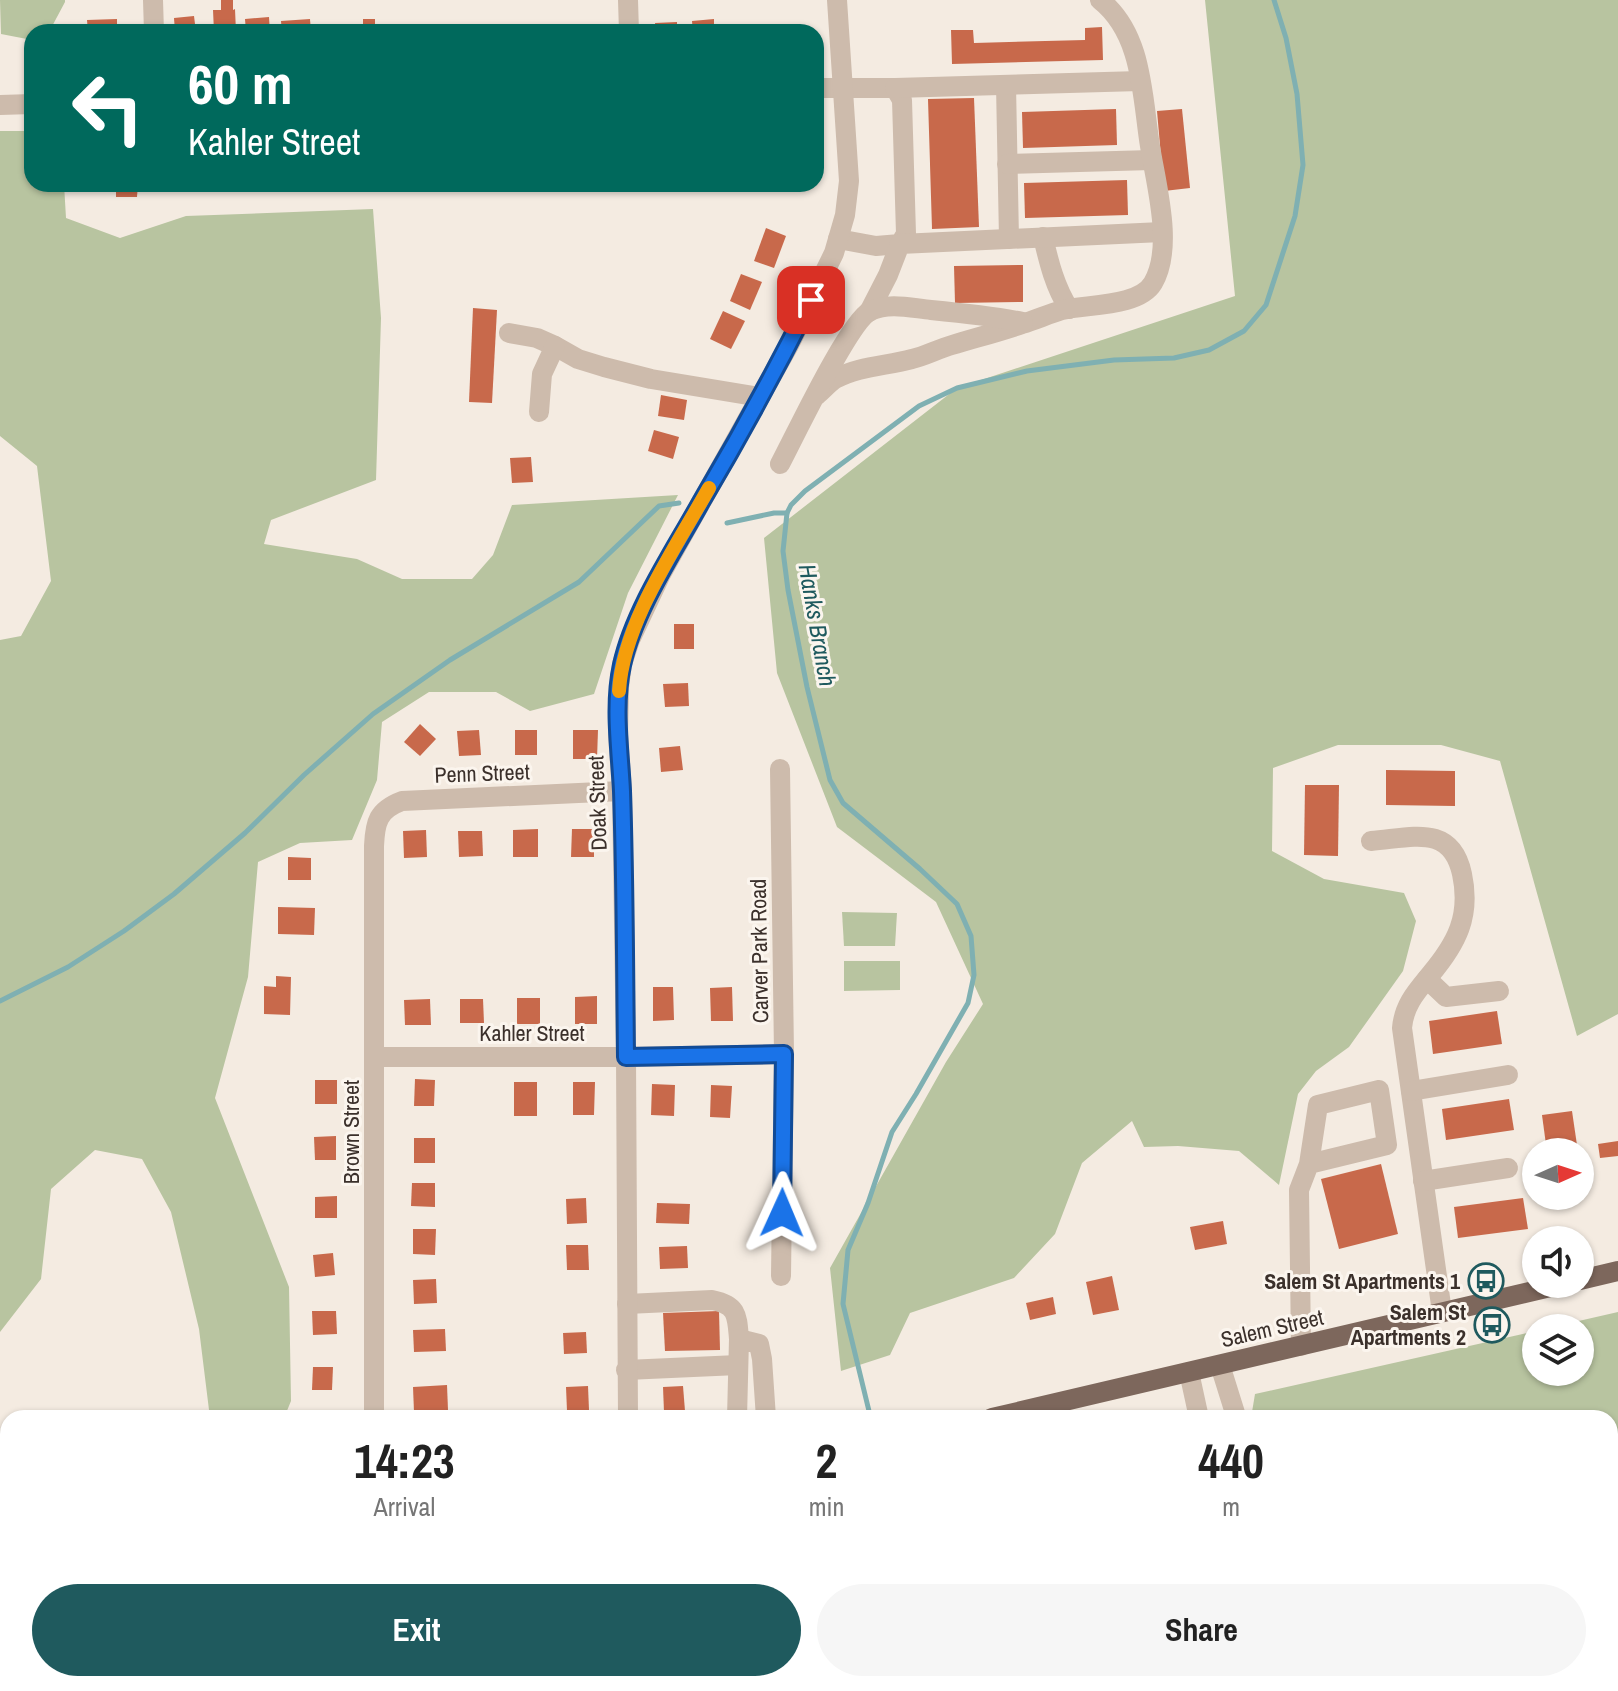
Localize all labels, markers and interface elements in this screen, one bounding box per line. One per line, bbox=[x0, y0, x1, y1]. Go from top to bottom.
text: 60 m bbox=[188, 46, 293, 121]
icon: left bbox=[56, 56, 160, 160]
text: Kahler Street bbox=[188, 118, 360, 166]
pin bbox=[777, 266, 845, 334]
icon: arrive bbox=[789, 278, 833, 322]
water label: Hanks Branch bbox=[792, 561, 844, 689]
street label: Doak Street bbox=[580, 755, 614, 851]
street label: Penn Street bbox=[434, 756, 530, 790]
street label: Carver Park Road bbox=[743, 879, 775, 1023]
street label: Kahler Street bbox=[479, 1018, 585, 1048]
street label: Brown Street bbox=[336, 1080, 366, 1184]
north arrow bbox=[1522, 1138, 1594, 1210]
map controls bbox=[1522, 1138, 1594, 1386]
position arrow bbox=[740, 1171, 824, 1255]
button: sound bbox=[1522, 1226, 1594, 1298]
bus stop icon: Salem St Apartments 1 bbox=[1467, 1262, 1505, 1300]
place label: Salem St Apartments 1 bbox=[1264, 1266, 1461, 1296]
place label: Salem St Apartments 2 bbox=[1351, 1297, 1466, 1352]
street label: Salem Street bbox=[1218, 1302, 1326, 1354]
bus stop icon: Salem St Apartments 2 bbox=[1473, 1306, 1511, 1344]
button: layers bbox=[1522, 1314, 1594, 1386]
text: 14:23 bbox=[354, 1428, 455, 1493]
text: 2 bbox=[816, 1428, 837, 1493]
text: 440 bbox=[1198, 1428, 1264, 1493]
text: Arrival bbox=[374, 1489, 435, 1524]
text: min bbox=[809, 1489, 844, 1524]
text: m bbox=[1222, 1489, 1240, 1524]
button: Exit bbox=[32, 1584, 801, 1676]
button: Share bbox=[817, 1584, 1586, 1676]

